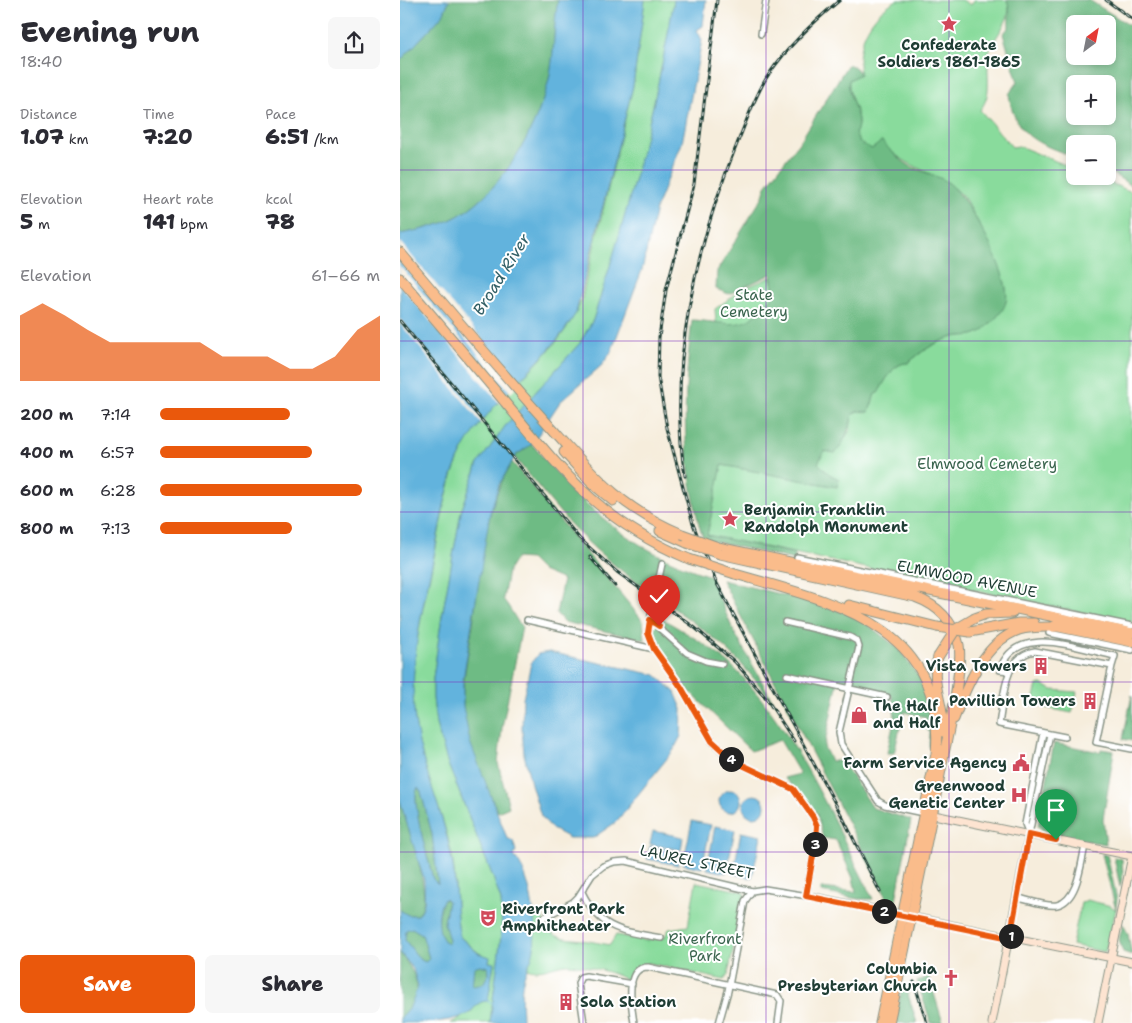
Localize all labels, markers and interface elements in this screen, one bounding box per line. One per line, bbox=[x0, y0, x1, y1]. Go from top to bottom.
text: Evening run bbox=[20, 13, 199, 51]
place icon: Confederate Soldiers 1861-1865 bbox=[939, 14, 959, 34]
north arrow bbox=[1066, 15, 1116, 65]
map controls bbox=[1066, 15, 1116, 185]
button: share bbox=[328, 17, 380, 69]
place label: Confederate Soldiers 1861-1865 bbox=[878, 35, 1021, 72]
text: 18:40 bbox=[20, 51, 63, 72]
button: + bbox=[1066, 75, 1116, 125]
text: Distance bbox=[20, 105, 77, 123]
text: Time bbox=[143, 105, 175, 123]
text: Pace bbox=[265, 105, 296, 123]
text: 1.07 bbox=[20, 123, 64, 151]
text: 7:20 bbox=[143, 123, 193, 151]
text: 6:51 bbox=[265, 123, 309, 151]
text: km bbox=[64, 130, 89, 148]
text: /km bbox=[309, 130, 339, 148]
button: − bbox=[1066, 135, 1116, 185]
text: Elevation bbox=[20, 190, 83, 208]
text: Heart rate bbox=[143, 190, 214, 208]
text: kcal bbox=[265, 190, 293, 208]
text: 5 bbox=[20, 208, 33, 236]
text: 141 bbox=[143, 208, 175, 236]
text: 78 bbox=[265, 208, 295, 236]
text: m bbox=[33, 215, 50, 233]
text: bpm bbox=[175, 215, 208, 233]
water label: Broad River bbox=[468, 229, 535, 319]
text: Elevation bbox=[20, 265, 92, 286]
text: 61–66 m bbox=[311, 265, 380, 286]
park label: State Cemetery bbox=[720, 285, 788, 322]
text: 200 m bbox=[20, 404, 73, 425]
text: 7:14 bbox=[100, 404, 131, 425]
text: 400 m bbox=[20, 442, 74, 463]
text: 6:57 bbox=[100, 442, 135, 463]
park label: Elmwood Cemetery bbox=[917, 454, 1057, 474]
text: 600 m bbox=[20, 480, 74, 501]
text: 6:28 bbox=[100, 480, 136, 501]
place label: Benjamin Franklin Randolph Monument bbox=[744, 500, 908, 537]
place icon: Benjamin Franklin Randolph Monument bbox=[720, 509, 740, 529]
text: 800 m bbox=[20, 518, 74, 539]
text: 7:13 bbox=[100, 518, 131, 539]
street label: ELMWOOD AVENUE bbox=[895, 556, 1039, 602]
pin bbox=[638, 575, 680, 626]
icon: check bbox=[645, 582, 673, 610]
place label: Vista Towers bbox=[926, 656, 1027, 676]
building icon: Vista Towers bbox=[1031, 656, 1051, 676]
place label: Pavillion Towers bbox=[949, 691, 1076, 711]
building icon: Pavillion Towers bbox=[1080, 691, 1100, 711]
place label: The Half and Half bbox=[873, 696, 941, 733]
shop icon: The Half and Half bbox=[849, 705, 869, 725]
pin: 4 bbox=[718, 746, 744, 772]
text: 4 bbox=[727, 750, 736, 768]
place label: Farm Service Agency bbox=[844, 753, 1007, 773]
public building icon: Farm Service Agency bbox=[1011, 753, 1031, 773]
place label: Greenwood Genetic Center bbox=[889, 776, 1005, 813]
hospital icon: Greenwood Genetic Center bbox=[1009, 785, 1029, 805]
pin bbox=[1035, 789, 1077, 840]
icon: arrive bbox=[1042, 796, 1070, 824]
pin: 3 bbox=[802, 832, 828, 856]
text: 3 bbox=[811, 835, 820, 853]
street label: LAUREL STREET bbox=[638, 840, 756, 884]
pin: 2 bbox=[872, 898, 896, 924]
place label: Riverfront Park Amphitheater bbox=[502, 899, 625, 936]
text: 2 bbox=[880, 902, 889, 920]
theatre icon: Riverfront Park Amphitheater bbox=[478, 908, 498, 928]
pin: 1 bbox=[998, 924, 1024, 948]
text: 1 bbox=[1008, 927, 1015, 945]
park label: Riverfront Park bbox=[668, 929, 742, 966]
button: Save bbox=[20, 955, 195, 1013]
button: Share bbox=[205, 955, 380, 1013]
place label: Columbia Presbyterian Church bbox=[778, 959, 938, 996]
church icon: Columbia Presbyterian Church bbox=[941, 968, 961, 988]
building icon: Sola Station bbox=[556, 992, 576, 1012]
place label: Sola Station bbox=[580, 992, 676, 1012]

